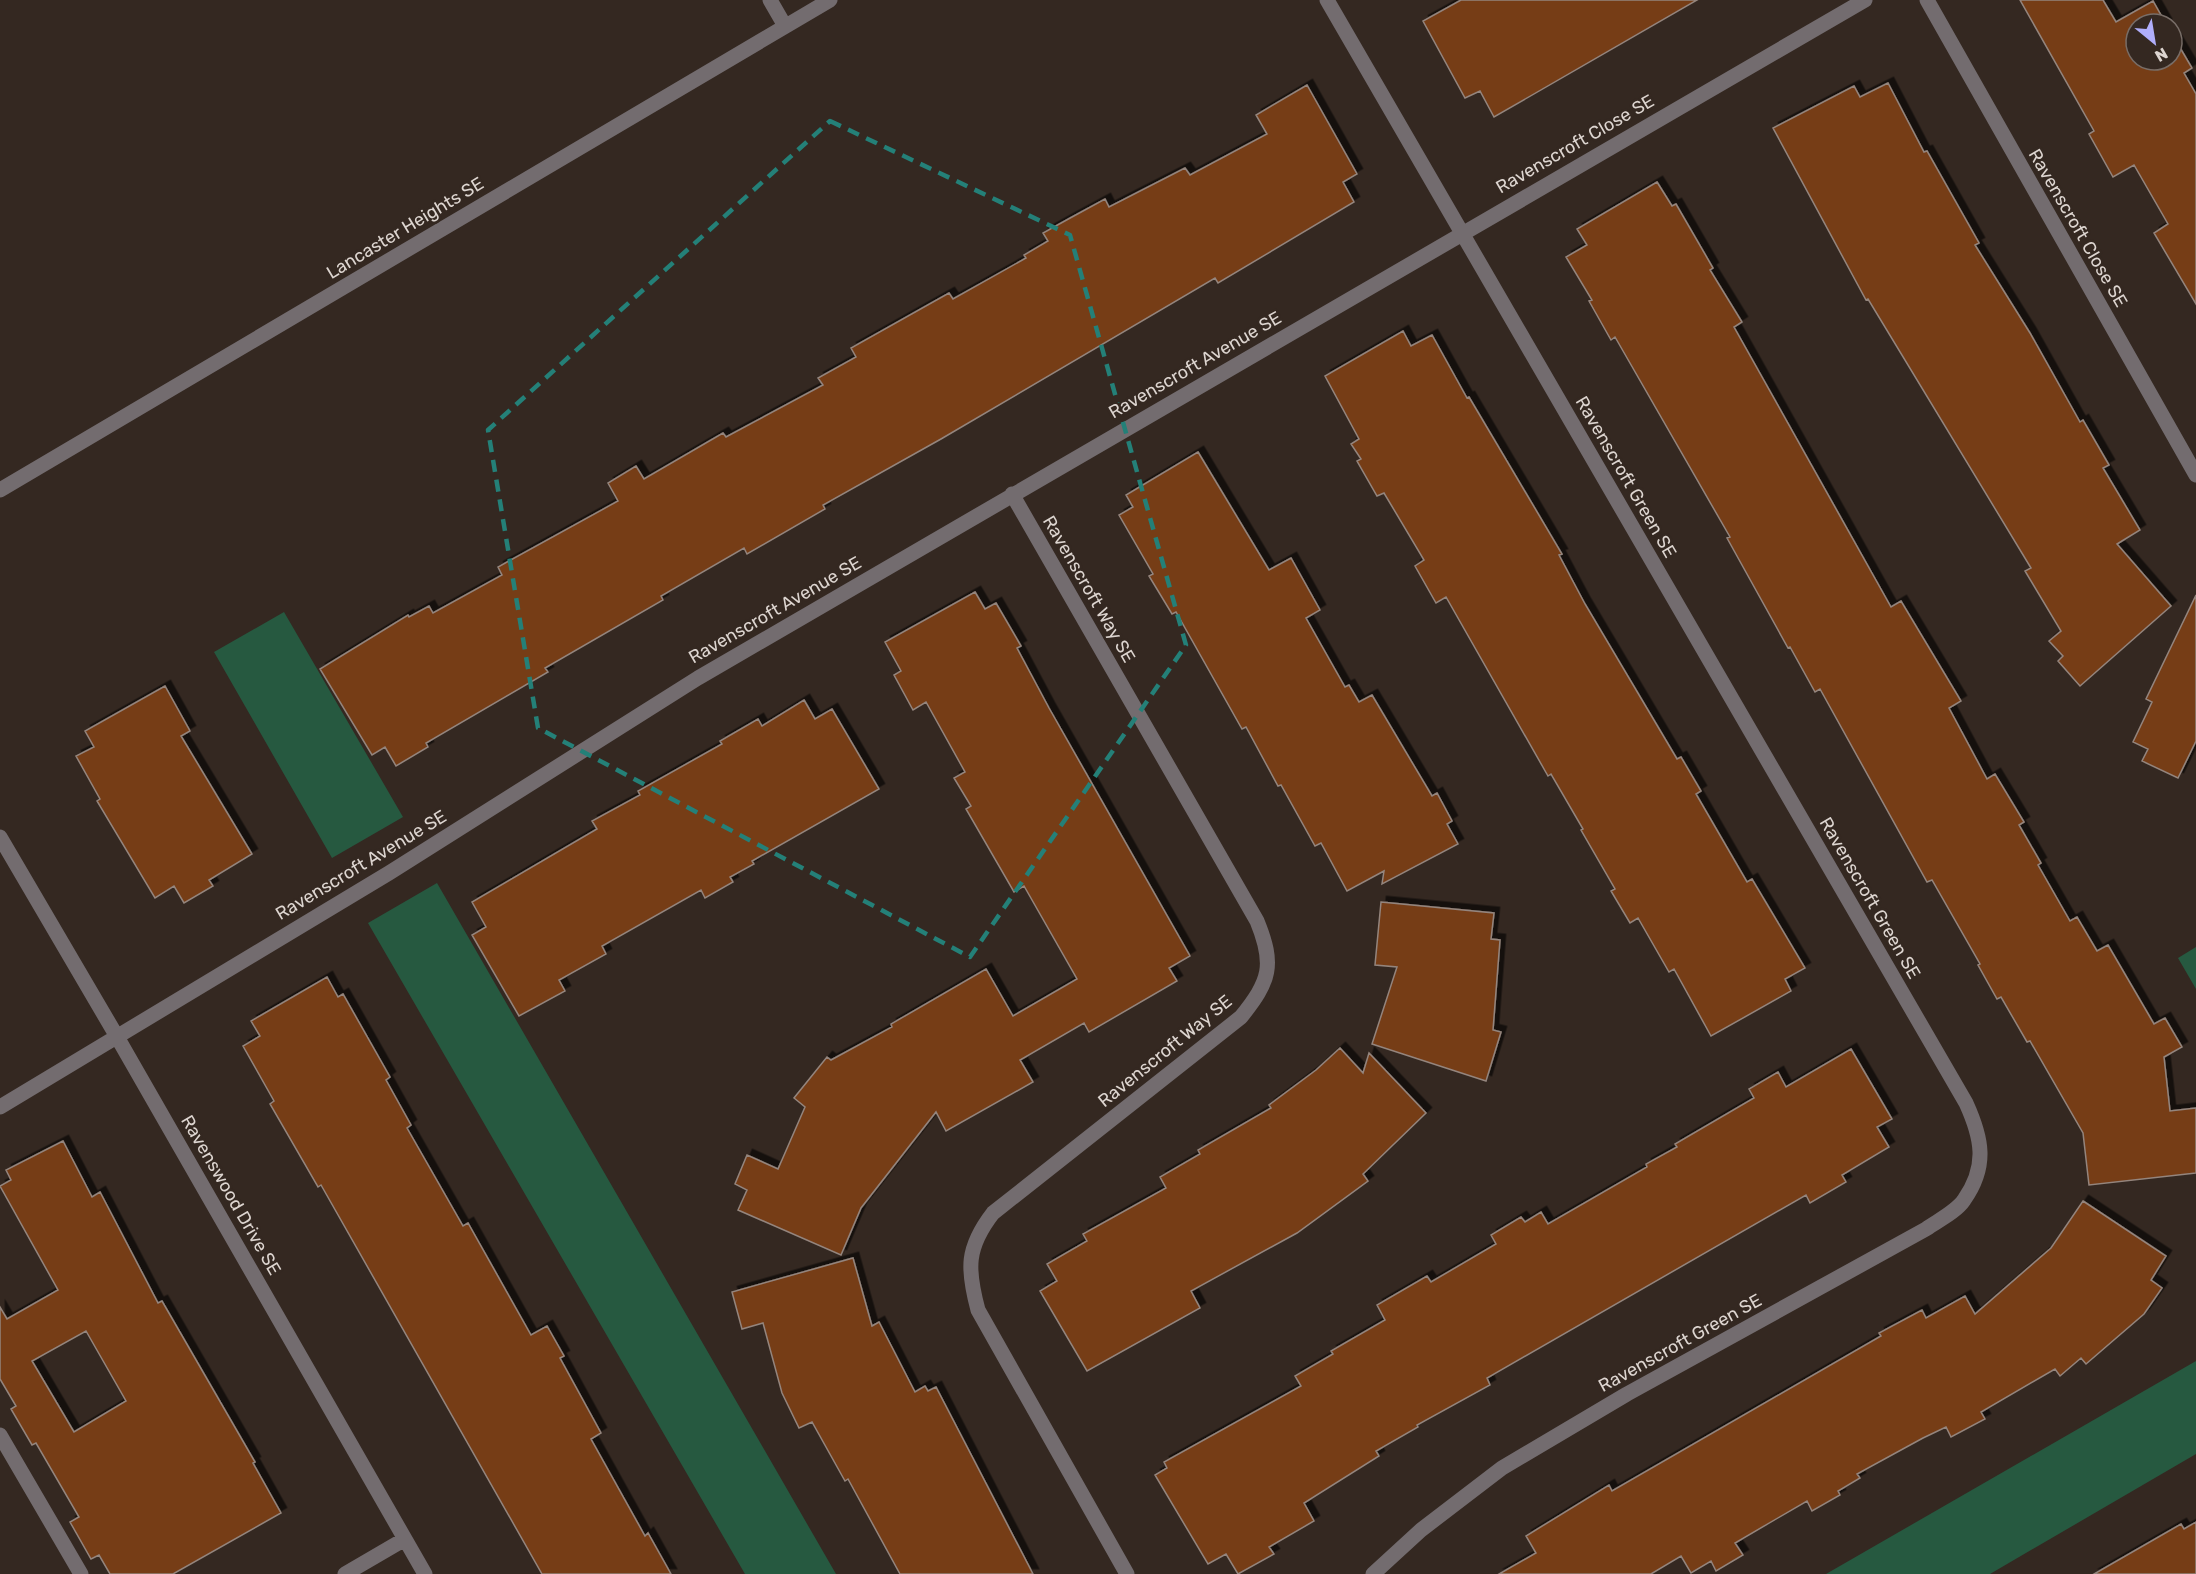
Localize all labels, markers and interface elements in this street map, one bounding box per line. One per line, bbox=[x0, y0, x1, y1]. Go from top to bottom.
north arrow bbox=[2124, 12, 2184, 72]
text: N bbox=[2152, 43, 2171, 66]
street label: Ravenscroft Close SE bbox=[1492, 90, 1658, 198]
street label: Ravenscroft Close SE bbox=[2024, 145, 2132, 311]
street label: Lancaster Heights SE bbox=[322, 172, 488, 284]
street label: Ravenscroft Avenue SE bbox=[1105, 307, 1285, 423]
street label: Ravenscroft Green SE bbox=[1571, 392, 1681, 562]
street label: Ravenscroft Way SE bbox=[1038, 512, 1140, 666]
street label: Ravenscroft Avenue SE bbox=[685, 552, 865, 668]
street label: Ravenscroft Avenue SE bbox=[271, 805, 451, 925]
street label: Ravenscroft Green SE bbox=[1815, 813, 1925, 983]
street label: Ravenscroft Way SE bbox=[1094, 990, 1236, 1112]
street label: Ravenswood Drive SE bbox=[176, 1111, 286, 1279]
street label: Ravenscroft Green SE bbox=[1595, 1289, 1765, 1397]

